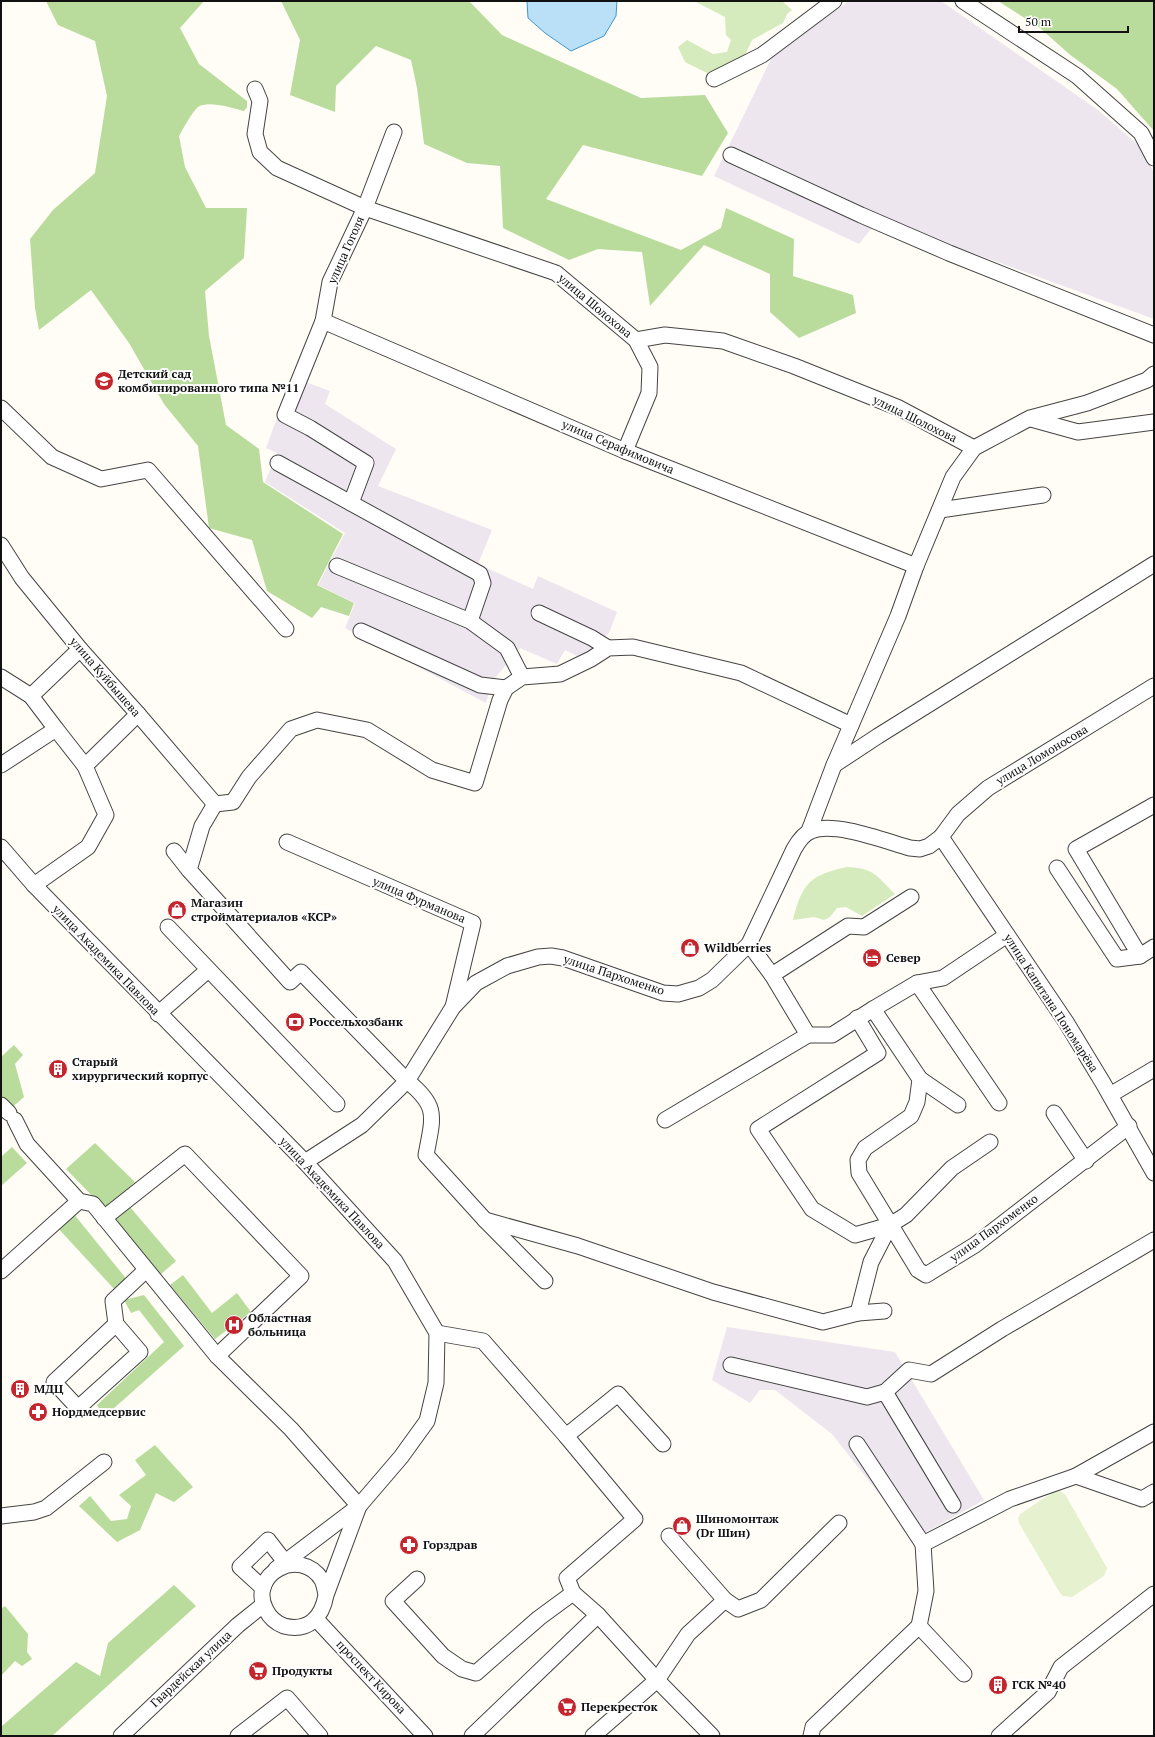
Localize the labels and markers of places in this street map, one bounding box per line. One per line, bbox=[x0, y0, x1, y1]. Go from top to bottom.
place label: Детский сад комбинированного типа №11 bbox=[118, 366, 299, 395]
school or university icon: Детский сад комбинированного типа №11 bbox=[93, 370, 115, 392]
place label: Магазин стройматериалов «КСР» bbox=[191, 895, 337, 924]
shop icon: Магазин стройматериалов «КСР» bbox=[166, 899, 188, 921]
shop icon: Wildberries bbox=[679, 937, 701, 959]
place label: Wildberries bbox=[704, 940, 772, 955]
hotel icon: Север bbox=[861, 947, 883, 969]
place label: Север bbox=[886, 950, 921, 965]
bank icon: Россельхозбанк bbox=[284, 1011, 306, 1033]
place label: Россельхозбанк bbox=[309, 1014, 404, 1029]
place label: Старый хирургический корпус bbox=[72, 1054, 209, 1083]
building icon: Старый хирургический корпус bbox=[47, 1058, 69, 1080]
place label: Областная больница bbox=[248, 1310, 312, 1339]
hospital icon: Областная больница bbox=[223, 1314, 245, 1336]
building icon: МДЦ bbox=[9, 1378, 31, 1400]
place label: МДЦ bbox=[34, 1381, 64, 1396]
pharmacy icon: Нордмедсервис bbox=[27, 1401, 49, 1423]
place label: Нордмедсервис bbox=[52, 1404, 146, 1419]
place label: Шиномонтаж (Dr Шин) bbox=[696, 1511, 779, 1540]
shop icon: Шиномонтаж (Dr Шин) bbox=[671, 1515, 693, 1537]
pharmacy icon: Горздрав bbox=[398, 1534, 420, 1556]
place label: Горздрав bbox=[423, 1537, 478, 1552]
supermarket icon: Продукты bbox=[247, 1660, 269, 1682]
place label: Продукты bbox=[272, 1663, 332, 1678]
building icon: ГСК №40 bbox=[987, 1674, 1009, 1696]
place label: ГСК №40 bbox=[1012, 1677, 1066, 1692]
supermarket icon: Перекресток bbox=[556, 1696, 578, 1718]
place label: Перекресток bbox=[581, 1699, 659, 1714]

